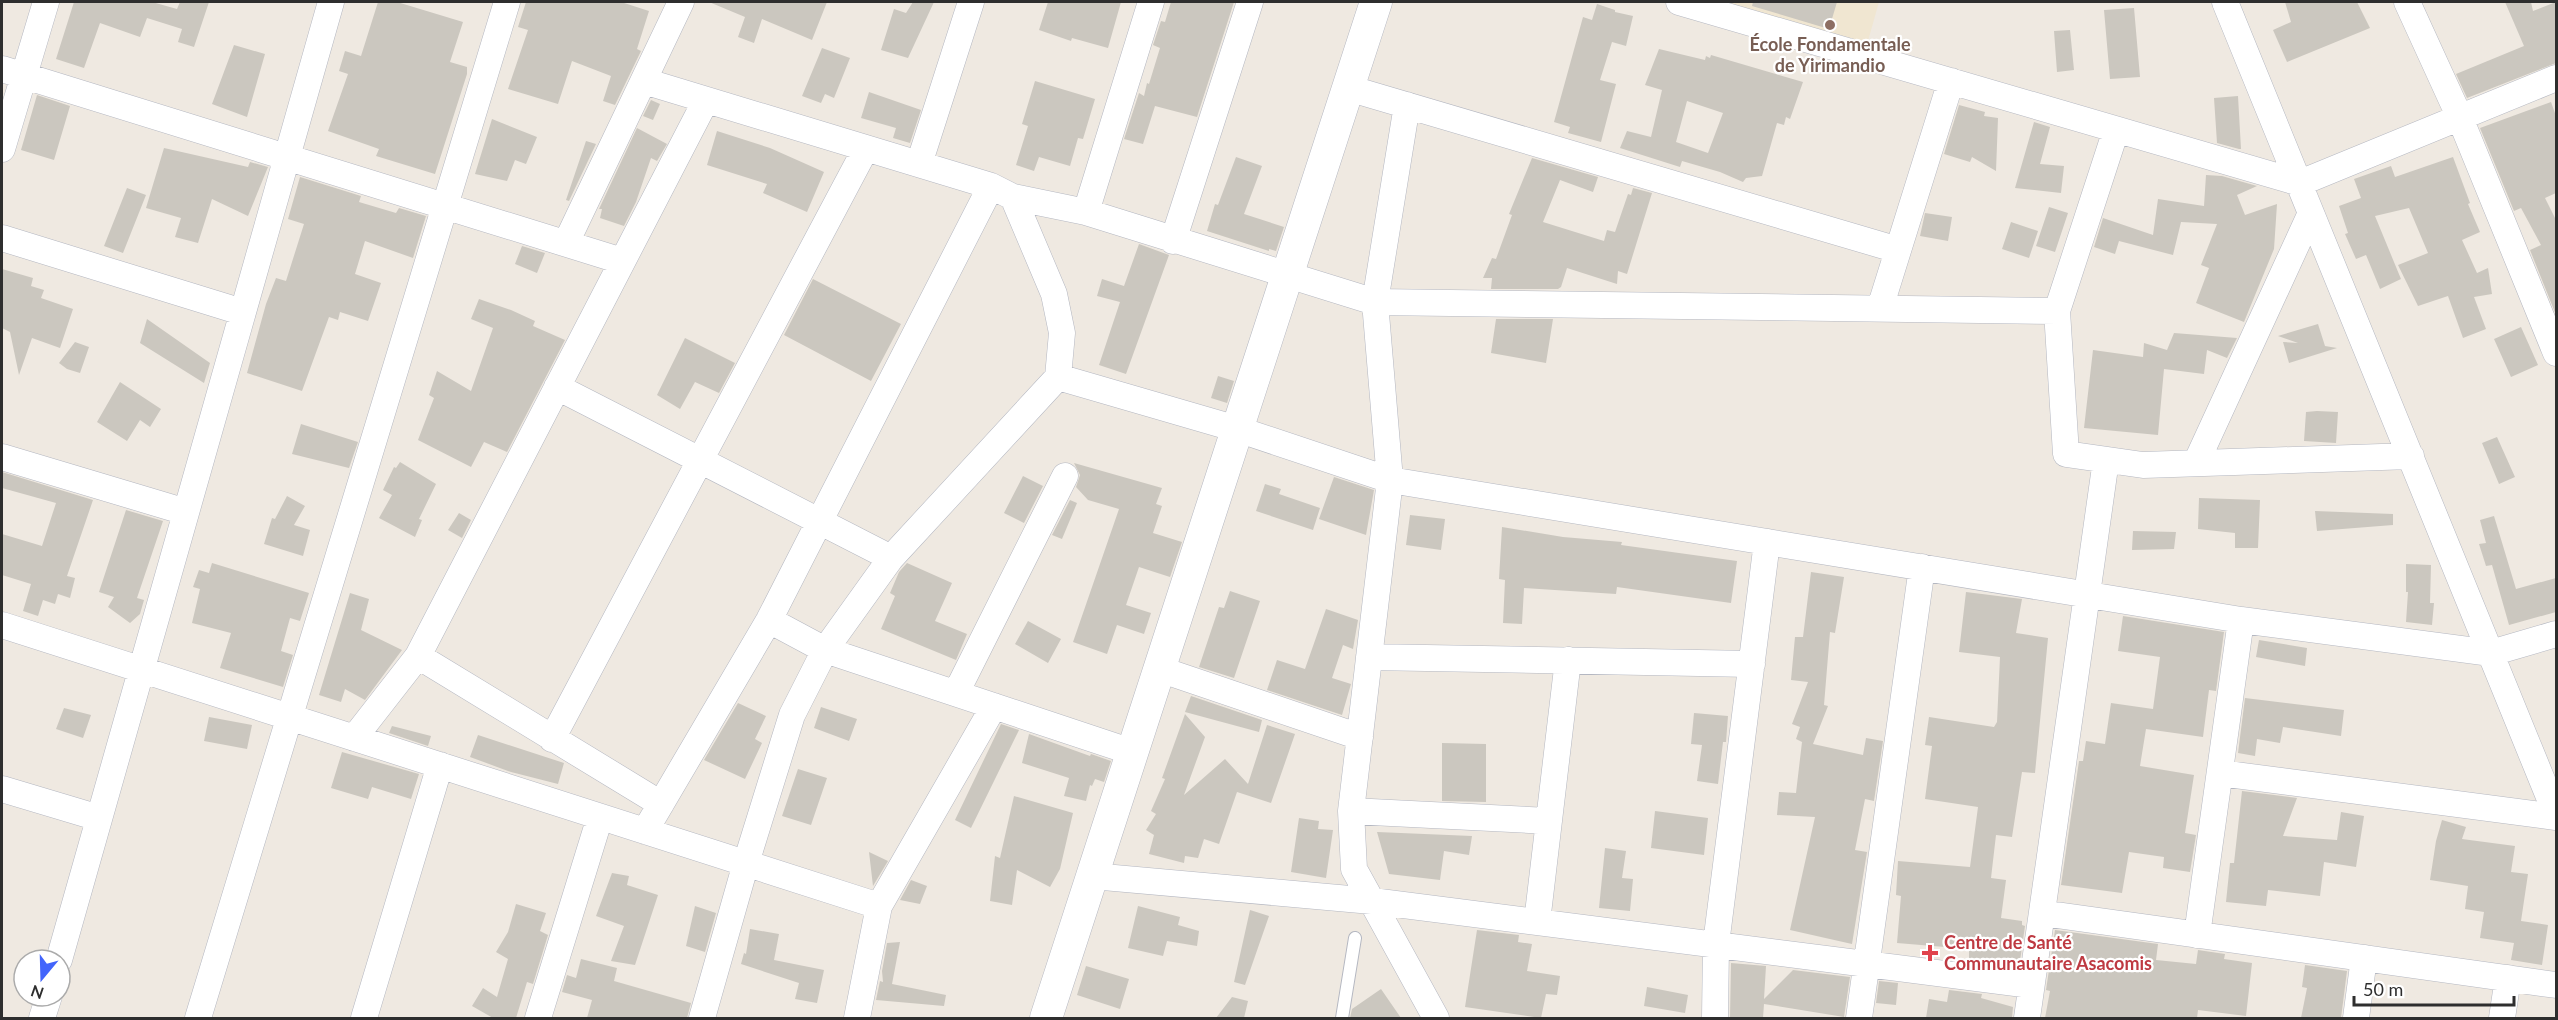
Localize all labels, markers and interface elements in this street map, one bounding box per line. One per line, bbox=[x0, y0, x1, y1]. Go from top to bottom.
marker: École Fondamentale de Yirimandio bbox=[1823, 18, 1837, 32]
place label: École Fondamentale de Yirimandio bbox=[1749, 33, 1911, 76]
place label: Centre de Santé Communautaire Asacomis bbox=[1944, 931, 2152, 974]
marker: Centre de Santé Communautaire Asacomis bbox=[1921, 944, 1939, 962]
north arrow bbox=[12, 948, 72, 1008]
scale bar bbox=[2354, 969, 2514, 1007]
text: 50 m bbox=[2363, 978, 2403, 1000]
text: N bbox=[28, 982, 46, 1004]

